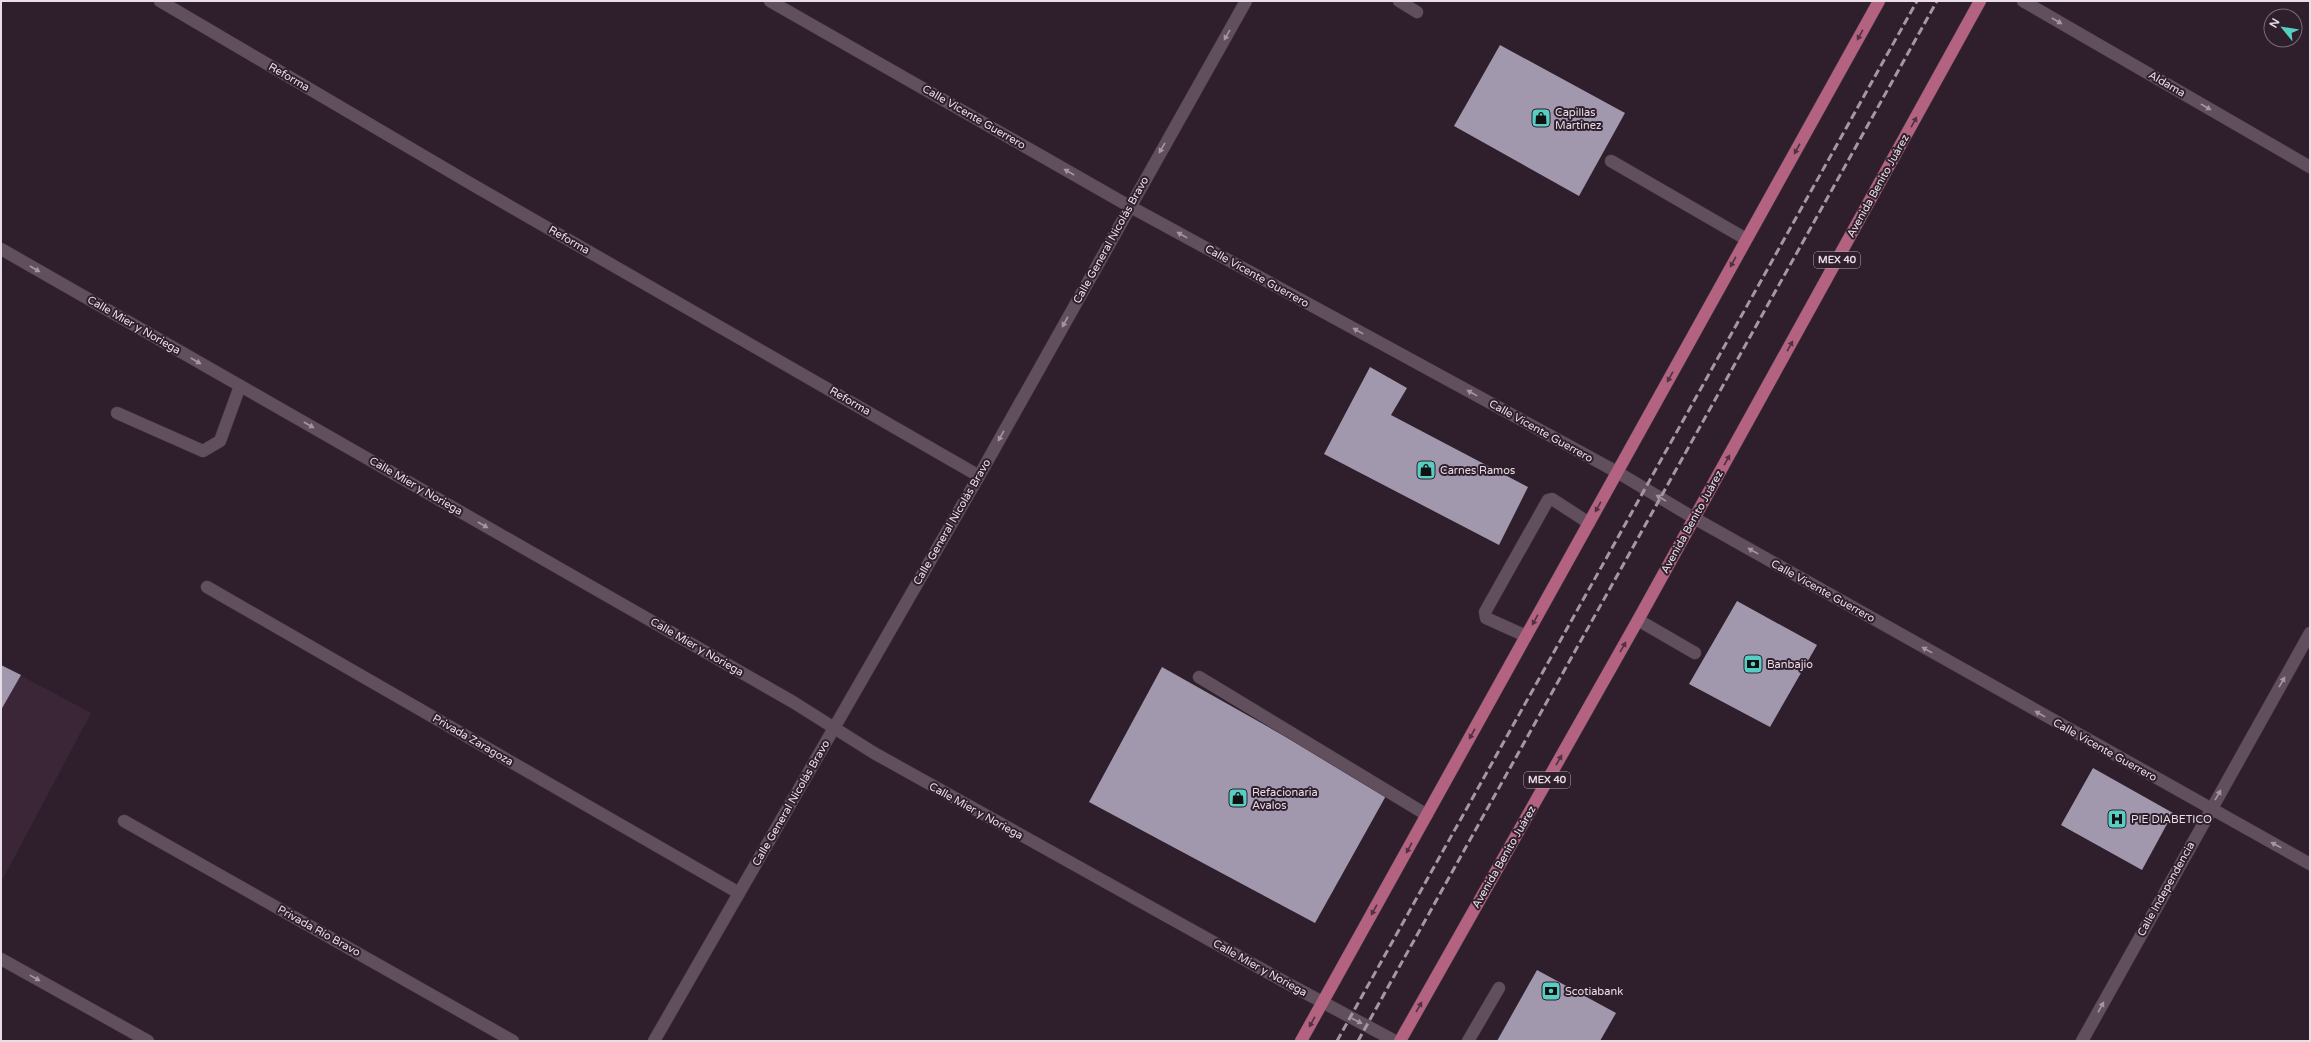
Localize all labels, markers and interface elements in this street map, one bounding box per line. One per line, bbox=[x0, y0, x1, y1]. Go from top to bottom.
north arrow bbox=[2263, 8, 2303, 48]
text: N bbox=[2267, 16, 2283, 30]
one-way arrow bbox=[2051, 17, 2063, 24]
one-way arrow bbox=[1223, 29, 1230, 41]
one-way arrow bbox=[1857, 29, 1863, 41]
street label: Reforma bbox=[266, 60, 312, 94]
street label: Aldama bbox=[2146, 68, 2188, 100]
street label: Calle Vicente Guerrero bbox=[920, 82, 1028, 152]
one-way arrow bbox=[2200, 103, 2212, 110]
place label: Capillas Martinez bbox=[1555, 106, 1602, 132]
shop icon: Capillas Martinez bbox=[1530, 107, 1552, 129]
one-way arrow bbox=[1910, 116, 1917, 128]
street label: Avenida Benito Juárez bbox=[1844, 132, 1912, 240]
one-way arrow bbox=[1159, 142, 1166, 154]
one-way arrow bbox=[1793, 143, 1800, 154]
one-way arrow bbox=[1063, 168, 1075, 175]
street label: Calle General Nicolás Bravo bbox=[1071, 174, 1152, 306]
street label: Reforma bbox=[546, 223, 592, 257]
one-way arrow bbox=[1177, 232, 1188, 238]
street label: Calle Vicente Guerrero bbox=[1203, 242, 1312, 310]
road number: MEX 40 bbox=[1814, 252, 1860, 268]
one-way arrow bbox=[1730, 256, 1737, 268]
one-way arrow bbox=[29, 265, 41, 272]
street label: Calle Mier y Noriega bbox=[85, 293, 183, 357]
one-way arrow bbox=[1061, 316, 1068, 328]
one-way arrow bbox=[1352, 328, 1364, 334]
one-way arrow bbox=[1786, 340, 1793, 352]
one-way arrow bbox=[190, 357, 202, 364]
one-way arrow bbox=[1667, 371, 1674, 382]
street label: Reforma bbox=[827, 384, 873, 418]
one-way arrow bbox=[1466, 390, 1478, 397]
street label: Calle Vicente Guerrero bbox=[1487, 397, 1596, 465]
one-way arrow bbox=[303, 422, 315, 429]
one-way arrow bbox=[998, 430, 1005, 442]
street label: Calle Mier y Noriega bbox=[367, 454, 465, 518]
one-way arrow bbox=[1723, 454, 1730, 466]
street label: Calle General Nicolás Bravo bbox=[911, 456, 994, 587]
shop icon: Carnes Ramos bbox=[1415, 459, 1437, 481]
place label: Carnes Ramos bbox=[1440, 464, 1515, 477]
street label: Avenida Benito Juárez bbox=[1658, 468, 1726, 576]
one-way arrow bbox=[1655, 495, 1667, 502]
one-way arrow bbox=[1595, 501, 1601, 512]
one-way arrow bbox=[477, 521, 489, 528]
one-way arrow bbox=[1747, 548, 1759, 555]
street label: Calle Vicente Guerrero bbox=[1769, 557, 1878, 625]
one-way arrow bbox=[1532, 614, 1538, 626]
street label: Calle Mier y Noriega bbox=[648, 615, 746, 679]
one-way arrow bbox=[1619, 641, 1626, 653]
one-way arrow bbox=[1921, 646, 1933, 653]
bank icon: Banbajio bbox=[1742, 653, 1764, 675]
place label: Banbajio bbox=[1767, 658, 1813, 671]
one-way arrow bbox=[2279, 676, 2286, 688]
one-way arrow bbox=[2034, 710, 2046, 717]
street label: Privada Zaragoza bbox=[430, 712, 516, 768]
street label: Calle Vicente Guerrero bbox=[2051, 716, 2160, 784]
one-way arrow bbox=[1469, 728, 1475, 740]
street label: Calle General Nicolás Bravo bbox=[750, 737, 833, 868]
one-way arrow bbox=[1555, 754, 1562, 766]
road number: MEX 40 bbox=[1524, 772, 1570, 788]
street label: Calle Mier y Noriega bbox=[927, 780, 1025, 842]
place label: Refacionaria Avalos bbox=[1252, 786, 1318, 812]
shop icon: Refacionaria Avalos bbox=[1227, 787, 1249, 809]
one-way arrow bbox=[2215, 790, 2222, 801]
street label: Avenida Benito Juárez bbox=[1469, 803, 1539, 910]
hospital icon: PIE DIABETICO bbox=[2106, 808, 2128, 830]
place label: PIE DIABETICO bbox=[2131, 813, 2212, 826]
street label: Calle Independencia bbox=[2135, 840, 2197, 938]
one-way arrow bbox=[1405, 842, 1412, 854]
one-way arrow bbox=[2270, 842, 2282, 848]
street label: Privada Río Bravo bbox=[275, 903, 363, 959]
one-way arrow bbox=[1371, 904, 1378, 916]
street label: Calle Mier y Noriega bbox=[1211, 937, 1309, 999]
one-way arrow bbox=[29, 974, 41, 981]
bank icon: Scotiabank bbox=[1540, 980, 1562, 1002]
place label: Scotiabank bbox=[1565, 985, 1623, 998]
one-way arrow bbox=[1415, 1001, 1422, 1013]
one-way arrow bbox=[2097, 1001, 2104, 1013]
one-way arrow bbox=[1309, 1016, 1315, 1028]
one-way arrow bbox=[1351, 1018, 1363, 1024]

